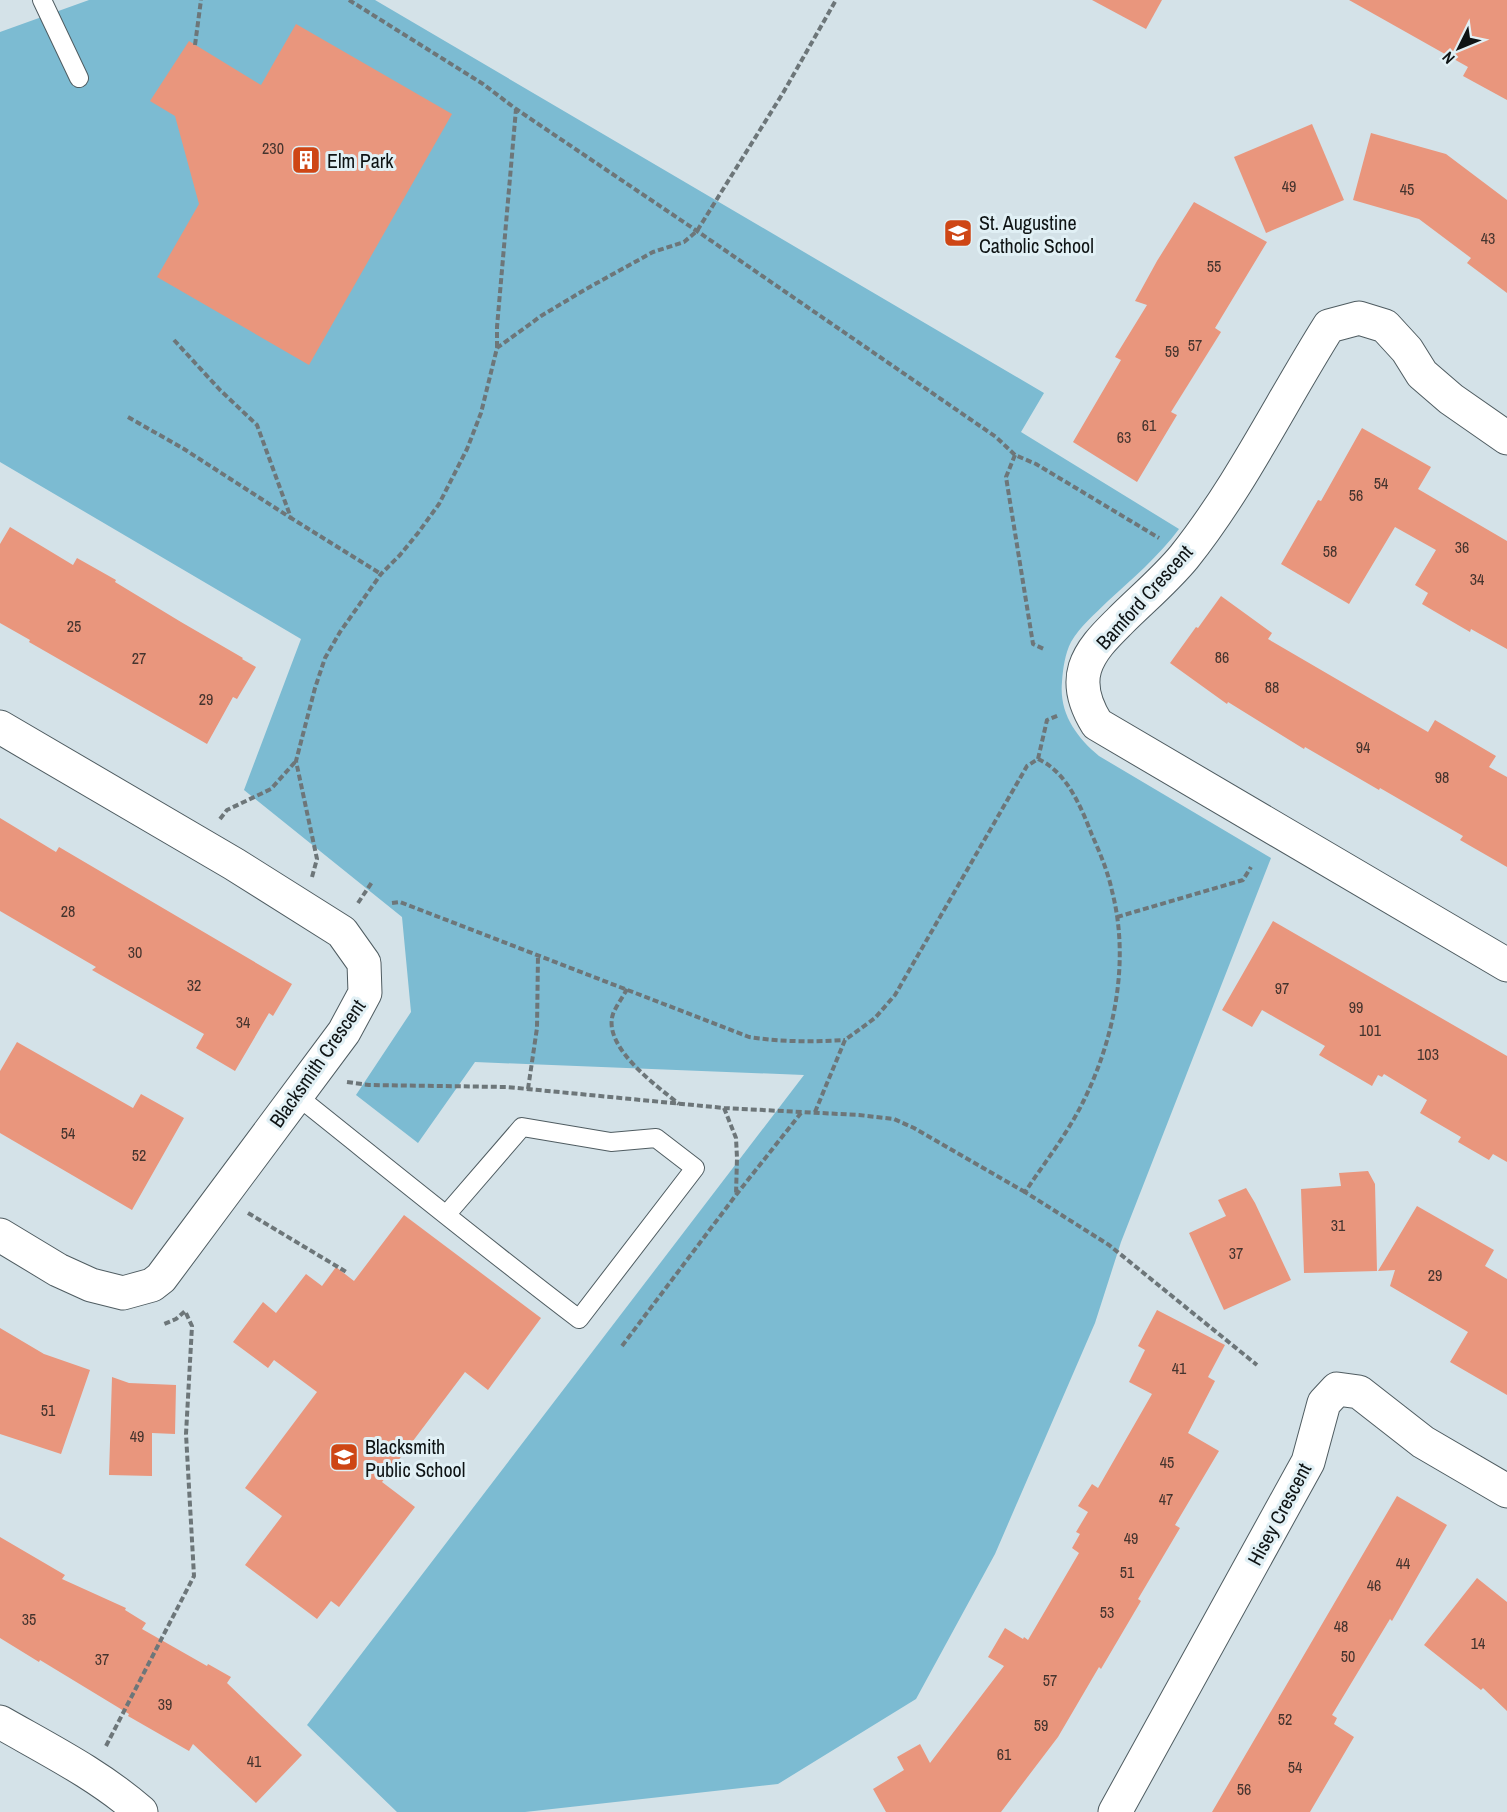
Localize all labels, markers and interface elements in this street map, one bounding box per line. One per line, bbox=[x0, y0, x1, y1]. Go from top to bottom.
north arrow bbox=[1429, 18, 1489, 78]
text: N bbox=[1437, 47, 1459, 69]
house number: 230 bbox=[262, 137, 284, 159]
building icon: Elm Park bbox=[290, 144, 322, 176]
place label: Elm Park bbox=[327, 147, 394, 174]
house number: 49 bbox=[1282, 175, 1296, 197]
house number: 45 bbox=[1400, 178, 1414, 200]
place label: St. Augustine Catholic School bbox=[979, 209, 1094, 259]
school or university icon: St. Augustine Catholic School bbox=[942, 217, 974, 249]
house number: 43 bbox=[1481, 227, 1495, 249]
house number: 55 bbox=[1207, 255, 1221, 277]
house number: 57 bbox=[1188, 334, 1202, 356]
house number: 59 bbox=[1165, 340, 1179, 362]
house number: 61 bbox=[1142, 414, 1157, 436]
house number: 63 bbox=[1117, 426, 1131, 448]
house number: 54 bbox=[1374, 472, 1388, 494]
house number: 56 bbox=[1349, 484, 1363, 506]
house number: 36 bbox=[1455, 536, 1469, 558]
street label: Bamford Crescent bbox=[1090, 539, 1199, 655]
house number: 58 bbox=[1323, 540, 1337, 562]
house number: 34 bbox=[1470, 568, 1484, 590]
house number: 25 bbox=[67, 615, 81, 637]
house number: 86 bbox=[1215, 646, 1229, 668]
house number: 27 bbox=[132, 647, 146, 669]
house number: 88 bbox=[1265, 676, 1279, 698]
house number: 29 bbox=[199, 688, 213, 710]
house number: 94 bbox=[1356, 736, 1370, 758]
house number: 98 bbox=[1435, 766, 1449, 788]
house number: 28 bbox=[61, 900, 75, 922]
house number: 30 bbox=[128, 941, 142, 963]
house number: 32 bbox=[187, 974, 201, 996]
house number: 97 bbox=[1275, 977, 1289, 999]
street label: Blacksmith Crescent bbox=[263, 993, 371, 1132]
house number: 99 bbox=[1349, 996, 1363, 1018]
house number: 34 bbox=[236, 1011, 250, 1033]
house number: 101 bbox=[1359, 1019, 1382, 1041]
house number: 103 bbox=[1417, 1043, 1439, 1065]
house number: 54 bbox=[61, 1122, 75, 1144]
house number: 52 bbox=[132, 1144, 146, 1166]
house number: 31 bbox=[1331, 1214, 1346, 1236]
house number: 37 bbox=[1229, 1242, 1243, 1264]
house number: 29 bbox=[1428, 1264, 1442, 1286]
house number: 41 bbox=[1172, 1357, 1187, 1379]
house number: 51 bbox=[41, 1399, 56, 1421]
house number: 49 bbox=[130, 1425, 144, 1447]
place label: Blacksmith Public School bbox=[365, 1433, 465, 1483]
school or university icon: Blacksmith Public School bbox=[328, 1441, 360, 1473]
house number: 45 bbox=[1160, 1451, 1174, 1473]
street label: Hisey Crescent bbox=[1241, 1458, 1317, 1570]
house number: 47 bbox=[1159, 1488, 1173, 1510]
house number: 49 bbox=[1124, 1527, 1138, 1549]
house number: 44 bbox=[1396, 1552, 1410, 1574]
house number: 51 bbox=[1120, 1561, 1135, 1583]
house number: 46 bbox=[1367, 1574, 1381, 1596]
house number: 53 bbox=[1100, 1601, 1114, 1623]
house number: 35 bbox=[22, 1608, 36, 1630]
house number: 48 bbox=[1334, 1615, 1348, 1637]
house number: 14 bbox=[1471, 1632, 1485, 1654]
house number: 50 bbox=[1341, 1645, 1355, 1667]
house number: 37 bbox=[95, 1648, 109, 1670]
house number: 57 bbox=[1043, 1669, 1057, 1691]
house number: 39 bbox=[158, 1693, 172, 1715]
house number: 52 bbox=[1278, 1708, 1292, 1730]
house number: 59 bbox=[1034, 1714, 1048, 1736]
house number: 61 bbox=[997, 1743, 1012, 1765]
house number: 41 bbox=[247, 1750, 262, 1772]
house number: 54 bbox=[1288, 1756, 1302, 1778]
house number: 56 bbox=[1237, 1778, 1251, 1800]

